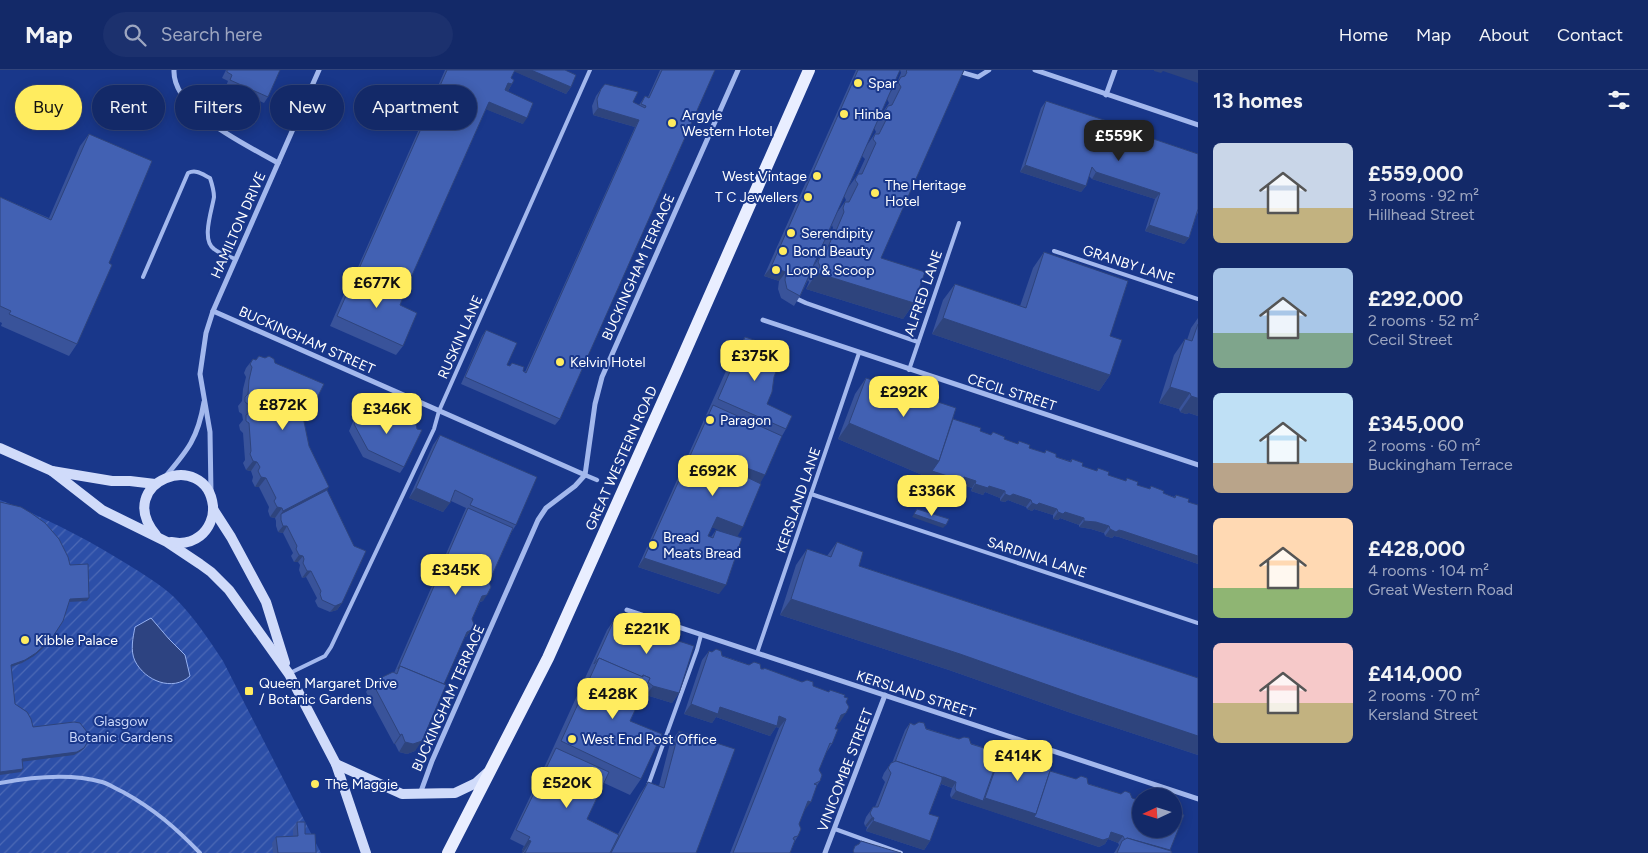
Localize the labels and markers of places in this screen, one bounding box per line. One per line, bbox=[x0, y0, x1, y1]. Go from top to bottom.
place label: Spar bbox=[868, 75, 897, 92]
marker: Spar bbox=[852, 77, 864, 89]
place label: Hinba bbox=[854, 106, 891, 123]
place label: Argyle Western Hotel bbox=[682, 107, 773, 140]
marker: Hinba bbox=[838, 108, 850, 120]
marker: Argyle Western Hotel bbox=[666, 117, 678, 129]
pin: £559K bbox=[1084, 119, 1154, 162]
place label: West Vintage bbox=[722, 168, 807, 185]
marker: West Vintage bbox=[811, 170, 823, 182]
place label: The Heritage Hotel bbox=[885, 177, 966, 210]
marker: The Heritage Hotel bbox=[869, 187, 881, 199]
place label: T C Jewellers bbox=[715, 189, 798, 206]
marker: T C Jewellers bbox=[802, 191, 814, 203]
place label: Serendipity bbox=[801, 225, 874, 242]
marker: Serendipity bbox=[785, 227, 797, 239]
place label: Bond Beauty bbox=[793, 243, 874, 260]
marker: Bond Beauty bbox=[777, 245, 789, 257]
place label: Loop & Scoop bbox=[786, 262, 874, 279]
marker: Loop & Scoop bbox=[770, 264, 782, 276]
pin: £677K bbox=[342, 266, 412, 309]
pin: £375K bbox=[720, 340, 790, 382]
place label: Kelvin Hotel bbox=[570, 354, 646, 371]
marker: Kelvin Hotel bbox=[554, 356, 566, 368]
pin: £292K bbox=[869, 376, 939, 418]
pin: £872K bbox=[248, 388, 318, 431]
pin: £346K bbox=[352, 392, 422, 435]
place label: Paragon bbox=[720, 412, 771, 429]
marker: Paragon bbox=[704, 414, 716, 426]
pin: £692K bbox=[678, 454, 748, 497]
pin: £336K bbox=[897, 474, 967, 517]
place label: Bread Meats Bread bbox=[663, 529, 741, 562]
marker: Bread Meats Bread bbox=[647, 539, 659, 551]
pin: £345K bbox=[421, 554, 491, 596]
pin: £221K bbox=[612, 612, 682, 655]
place label: Kibble Palace bbox=[35, 632, 118, 649]
marker: Kibble Palace bbox=[19, 634, 31, 646]
place label: Queen Margaret Drive / Botanic Gardens bbox=[259, 675, 397, 708]
pin: £428K bbox=[578, 678, 648, 720]
marker: Queen Margaret Drive / Botanic Gardens bbox=[243, 685, 255, 697]
place label: West End Post Office bbox=[582, 731, 717, 748]
marker: West End Post Office bbox=[566, 733, 578, 745]
pin: £414K bbox=[983, 740, 1053, 782]
pin: £520K bbox=[532, 766, 602, 809]
place label: The Maggie bbox=[325, 776, 398, 793]
marker: The Maggie bbox=[309, 778, 321, 790]

